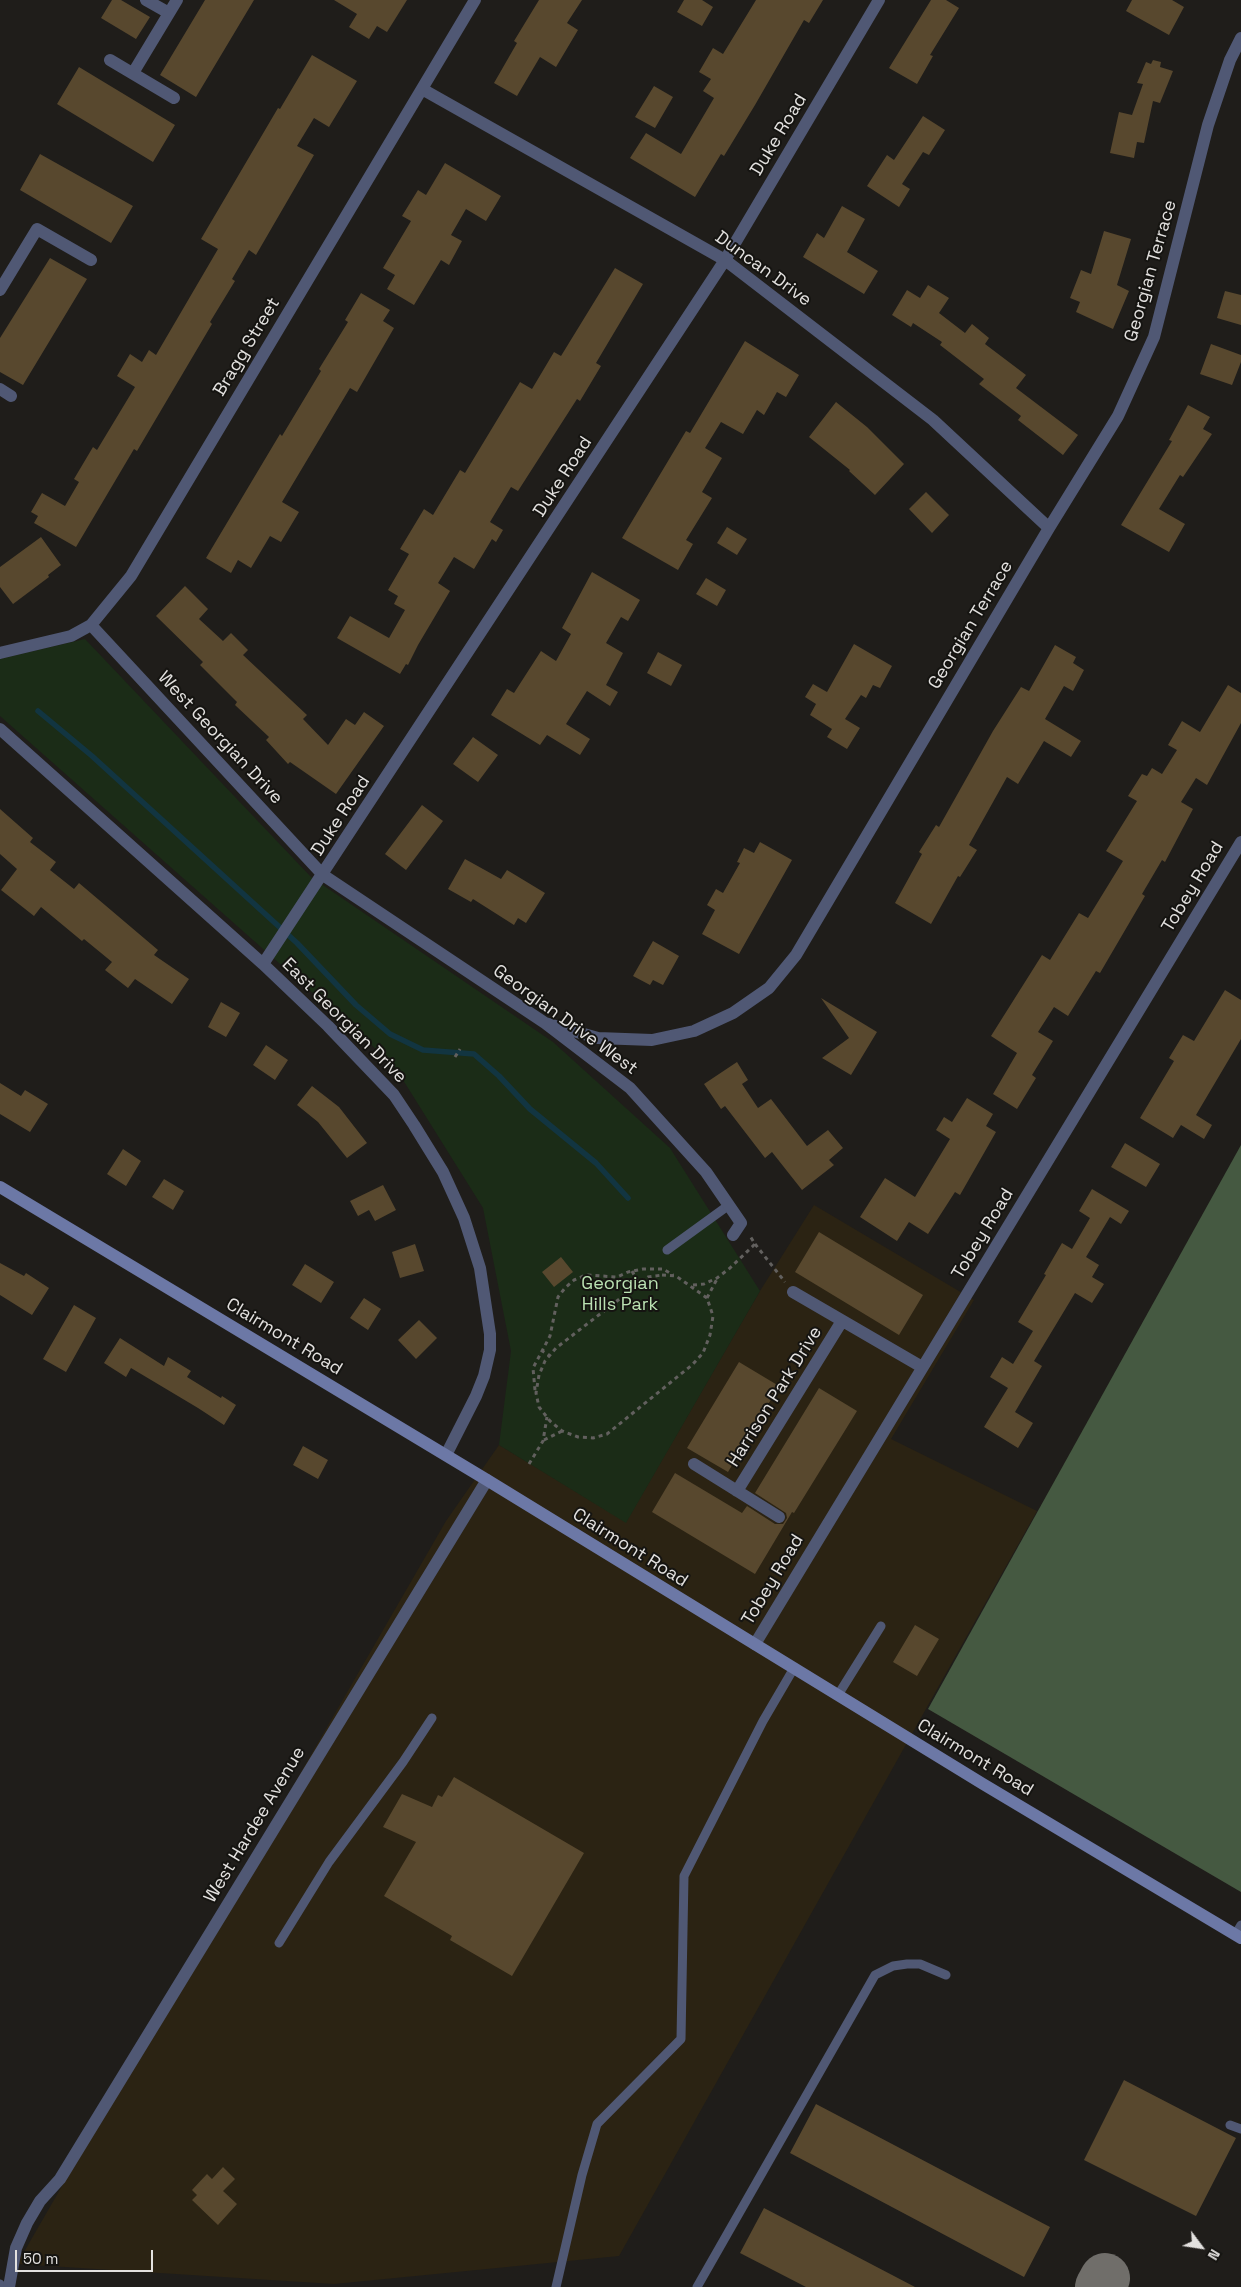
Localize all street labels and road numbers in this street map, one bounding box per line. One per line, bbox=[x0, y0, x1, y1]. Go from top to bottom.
street label: Duke Road bbox=[746, 90, 812, 180]
street label: Georgian Terrace bbox=[1120, 198, 1182, 344]
street label: Duncan Drive bbox=[711, 227, 815, 311]
street label: Bragg Street bbox=[209, 294, 285, 400]
street label: Duke Road bbox=[529, 433, 597, 521]
street label: Georgian Terrace bbox=[924, 557, 1018, 693]
street label: West Georgian Drive bbox=[153, 667, 287, 809]
street label: Duke Road bbox=[307, 772, 375, 860]
street label: Tobey Road bbox=[1157, 838, 1229, 936]
street label: East Georgian Drive bbox=[277, 954, 411, 1088]
street label: Georgian Drive West bbox=[488, 960, 642, 1080]
street label: Tobey Road bbox=[947, 1185, 1019, 1283]
street label: Clairmont Road bbox=[222, 1294, 346, 1380]
street label: Harrison Park Drive bbox=[723, 1323, 827, 1471]
street label: Clairmont Road bbox=[568, 1504, 692, 1592]
street label: Tobey Road bbox=[737, 1531, 809, 1629]
street label: Clairmont Road bbox=[913, 1715, 1037, 1801]
street label: West Hardee Avenue bbox=[200, 1743, 310, 1907]

